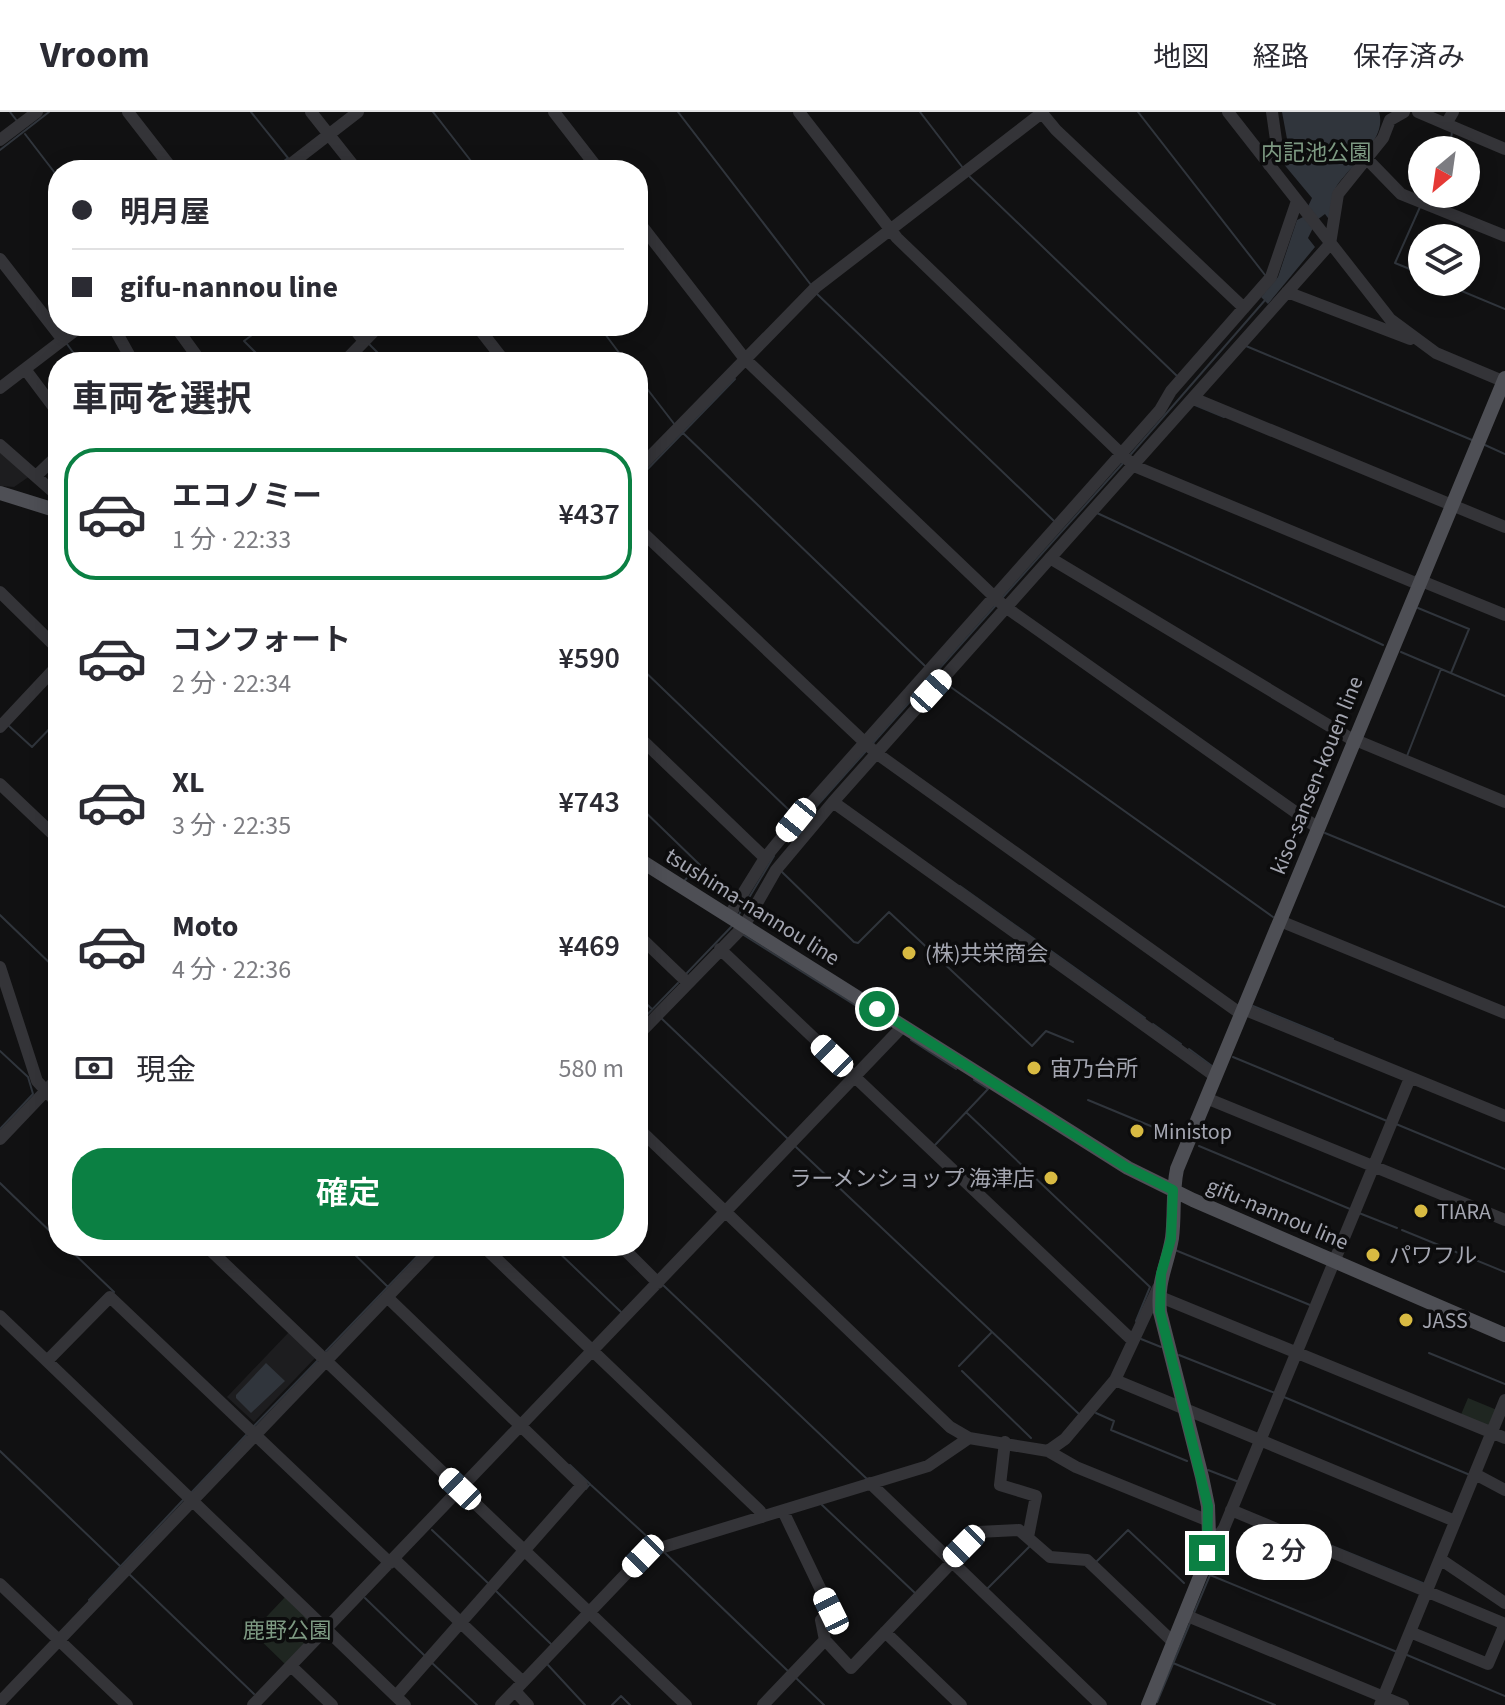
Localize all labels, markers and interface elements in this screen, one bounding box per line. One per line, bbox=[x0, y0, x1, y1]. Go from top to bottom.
text: Vroom bbox=[40, 28, 150, 82]
text: 地図 bbox=[1153, 37, 1209, 77]
text: 経路 bbox=[1253, 37, 1309, 77]
text: 保存済み bbox=[1353, 37, 1465, 77]
north arrow bbox=[1408, 136, 1480, 208]
map controls bbox=[1408, 136, 1480, 296]
park label: 内記池公園 bbox=[1261, 137, 1371, 169]
text: 明月屋 bbox=[120, 191, 210, 234]
button: layers bbox=[1408, 224, 1480, 296]
text: gifu-nannou line bbox=[120, 266, 338, 309]
text: 車両を選択 bbox=[72, 374, 252, 425]
text: エコノミー bbox=[172, 475, 322, 518]
icon: car bbox=[76, 478, 148, 550]
text: ¥437 bbox=[558, 493, 620, 536]
text: 1 分 · 22:33 bbox=[172, 521, 291, 558]
text: コンフォート bbox=[172, 619, 351, 662]
icon: car bbox=[76, 622, 148, 694]
text: ¥590 bbox=[558, 637, 620, 680]
text: 2 分 · 22:34 bbox=[172, 665, 291, 702]
car bbox=[906, 665, 956, 717]
street label: kiso-sansen-kouen line bbox=[1262, 671, 1371, 879]
text: XL bbox=[172, 761, 205, 804]
icon: car bbox=[76, 766, 148, 838]
text: ¥743 bbox=[558, 781, 620, 824]
car bbox=[772, 794, 820, 846]
text: 3 分 · 22:35 bbox=[172, 807, 291, 844]
street label: tsushima-nannou line bbox=[659, 840, 846, 974]
text: Moto bbox=[172, 905, 238, 948]
icon: car bbox=[76, 910, 148, 982]
text: ¥469 bbox=[558, 925, 620, 968]
place label: (株)共栄商会 bbox=[925, 938, 1048, 970]
marker: (株)共栄商会 bbox=[900, 944, 918, 962]
text: 4 分 · 22:36 bbox=[172, 951, 291, 988]
route start bbox=[859, 991, 895, 1027]
car bbox=[806, 1031, 858, 1081]
icon: cash bbox=[72, 1046, 116, 1090]
text: 現金 bbox=[136, 1049, 196, 1092]
text: 580 m bbox=[558, 1050, 624, 1087]
place label: 宙乃台所 bbox=[1050, 1053, 1138, 1085]
marker: 宙乃台所 bbox=[1025, 1059, 1043, 1077]
place label: Ministop bbox=[1153, 1116, 1232, 1148]
marker: Ministop bbox=[1128, 1122, 1146, 1140]
button: 確定 bbox=[72, 1148, 624, 1240]
place label: ラーメンショップ 海津店 bbox=[789, 1163, 1035, 1195]
marker: ラーメンショップ 海津店 bbox=[1042, 1169, 1060, 1187]
street label: gifu-nannou line bbox=[1202, 1170, 1354, 1258]
place label: TIARA bbox=[1437, 1196, 1491, 1228]
marker: TIARA bbox=[1412, 1202, 1430, 1220]
place label: パワフル bbox=[1389, 1240, 1477, 1272]
marker: パワフル bbox=[1364, 1246, 1382, 1264]
place label: JASS bbox=[1422, 1305, 1468, 1337]
marker: JASS bbox=[1397, 1311, 1415, 1329]
car bbox=[434, 1464, 486, 1514]
car bbox=[939, 1521, 989, 1571]
callout: 2 分 bbox=[1235, 1525, 1331, 1581]
car bbox=[618, 1530, 668, 1582]
text: 2 分 bbox=[1262, 1533, 1306, 1570]
route end bbox=[1189, 1535, 1225, 1571]
car bbox=[810, 1584, 852, 1638]
park label: 鹿野公園 bbox=[243, 1615, 331, 1647]

